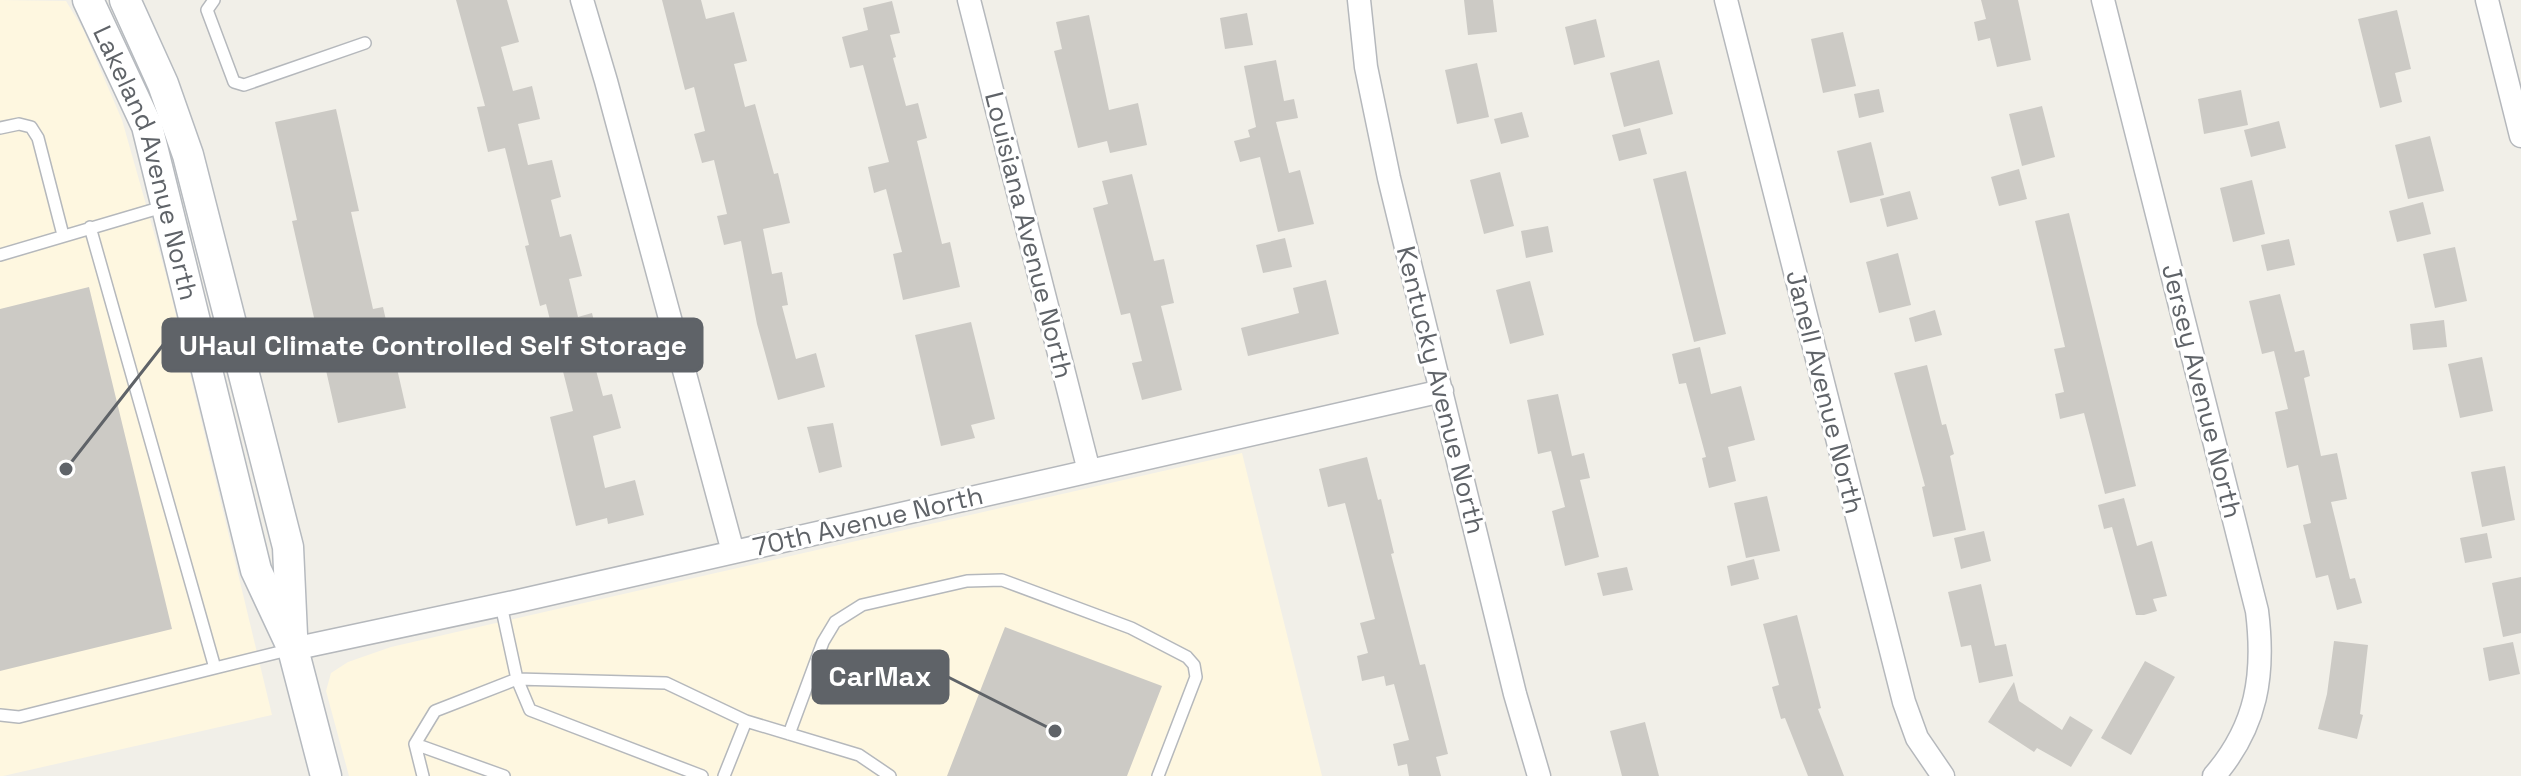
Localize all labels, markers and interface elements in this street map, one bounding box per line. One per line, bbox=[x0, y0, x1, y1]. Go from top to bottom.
street label: Lakeland Avenue North bbox=[85, 20, 206, 304]
street label: Louisiana Avenue North bbox=[977, 88, 1081, 382]
street label: Kentucky Avenue North bbox=[1389, 243, 1493, 537]
street label: Jersey Avenue North bbox=[2154, 260, 2250, 522]
street label: Janell Avenue North bbox=[1778, 267, 1872, 517]
callout: UHaul Climate Controlled Self Storage bbox=[163, 319, 702, 371]
text: UHaul Climate Controlled Self Storage bbox=[179, 327, 687, 363]
street label: 70th Avenue North bbox=[750, 478, 986, 564]
callout: CarMax bbox=[813, 651, 948, 703]
text: CarMax bbox=[829, 658, 931, 694]

